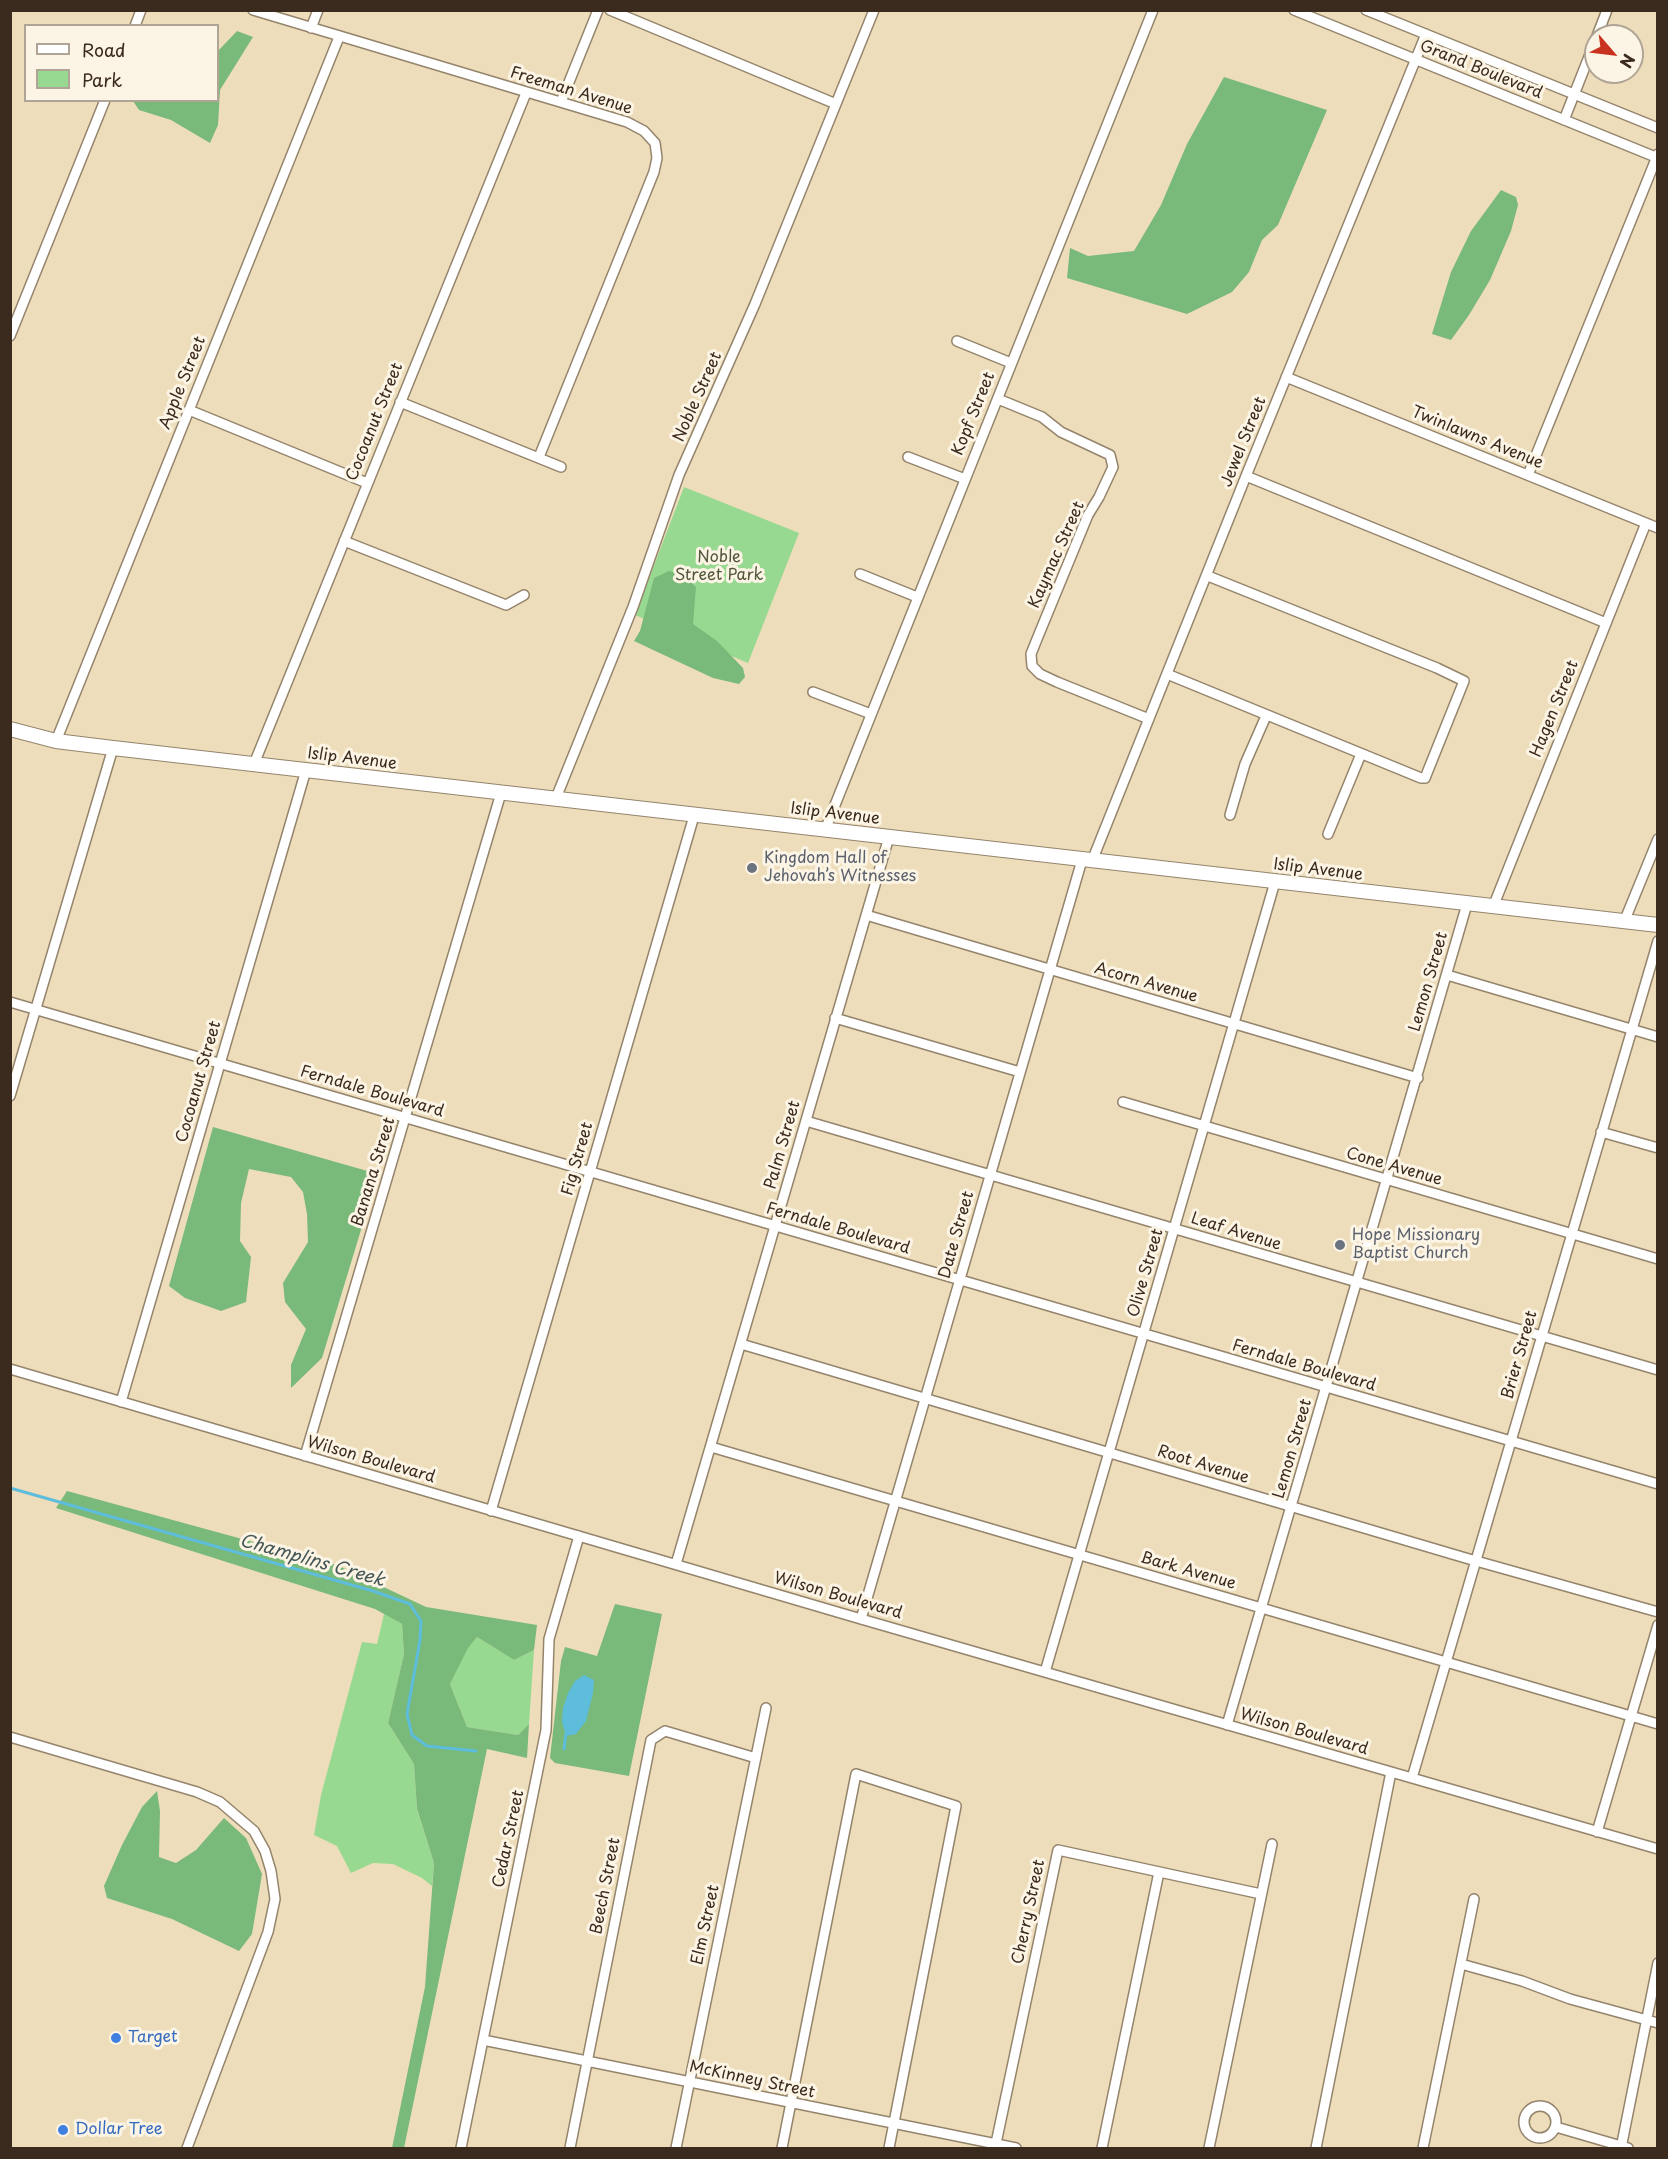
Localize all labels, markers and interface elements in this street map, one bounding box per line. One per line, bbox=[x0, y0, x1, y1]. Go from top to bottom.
legend bbox=[24, 24, 219, 102]
north arrow bbox=[1584, 24, 1644, 84]
text: Road bbox=[82, 36, 126, 63]
street label: Grand Boulevard bbox=[1417, 37, 1545, 103]
text: N bbox=[1615, 50, 1642, 73]
street label: Freeman Avenue bbox=[508, 63, 634, 119]
text: Park bbox=[82, 66, 122, 93]
street label: Apple Street bbox=[156, 334, 210, 432]
street label: Noble Street bbox=[670, 349, 726, 445]
street label: Cocoanut Street bbox=[343, 360, 407, 484]
street label: Kopf Street bbox=[949, 369, 999, 459]
street label: Jewel Street bbox=[1217, 394, 1271, 490]
street label: Twinlawns Avenue bbox=[1408, 403, 1546, 473]
street label: Kaymac Street bbox=[1025, 499, 1089, 611]
park label: Noble Street Park bbox=[675, 548, 763, 586]
street label: Hagen Street bbox=[1527, 658, 1583, 760]
street label: Islip Avenue bbox=[306, 744, 398, 774]
street label: Islip Avenue bbox=[789, 799, 881, 829]
place label: Kingdom Hall of Jehovah’s Witnesses bbox=[764, 849, 916, 887]
street label: Islip Avenue bbox=[1272, 855, 1364, 885]
marker: Kingdom Hall of Jehovah’s Witnesses bbox=[745, 861, 759, 875]
street label: Lemon Street bbox=[1406, 930, 1452, 1034]
street label: Acorn Avenue bbox=[1092, 959, 1200, 1007]
street label: Cocoanut Street bbox=[172, 1019, 226, 1145]
street label: Ferndale Boulevard bbox=[298, 1062, 446, 1122]
street label: Palm Street bbox=[761, 1099, 805, 1191]
street label: Banana Street bbox=[348, 1115, 400, 1229]
street label: Fig Street bbox=[558, 1120, 598, 1198]
street label: Cone Avenue bbox=[1344, 1144, 1444, 1190]
street label: Date Street bbox=[935, 1189, 979, 1281]
street label: Ferndale Boulevard bbox=[764, 1199, 912, 1259]
street label: Leaf Avenue bbox=[1189, 1209, 1283, 1255]
place label: Hope Missionary Baptist Church bbox=[1352, 1226, 1480, 1264]
street label: Olive Street bbox=[1124, 1227, 1168, 1319]
marker: Hope Missionary Baptist Church bbox=[1333, 1238, 1347, 1252]
street label: Brier Street bbox=[1498, 1309, 1542, 1401]
street label: Ferndale Boulevard bbox=[1230, 1336, 1378, 1396]
street label: Lemon Street bbox=[1270, 1397, 1316, 1501]
street label: Wilson Boulevard bbox=[305, 1433, 437, 1487]
street label: Root Avenue bbox=[1155, 1442, 1251, 1488]
water label: Champlins Creek bbox=[237, 1530, 387, 1592]
street label: Bark Avenue bbox=[1138, 1548, 1238, 1594]
street label: Wilson Boulevard bbox=[772, 1569, 904, 1623]
street label: Wilson Boulevard bbox=[1238, 1705, 1370, 1759]
street label: Cedar Street bbox=[489, 1789, 529, 1889]
street label: Beech Street bbox=[587, 1836, 625, 1936]
street label: Cherry Street bbox=[1009, 1858, 1049, 1966]
street label: Elm Street bbox=[688, 1883, 724, 1967]
place label: Target bbox=[128, 2028, 178, 2048]
marker: Target bbox=[109, 2031, 123, 2045]
street label: McKinney Street bbox=[687, 2057, 817, 2103]
place label: Dollar Tree bbox=[75, 2120, 163, 2140]
marker: Dollar Tree bbox=[56, 2123, 70, 2137]

